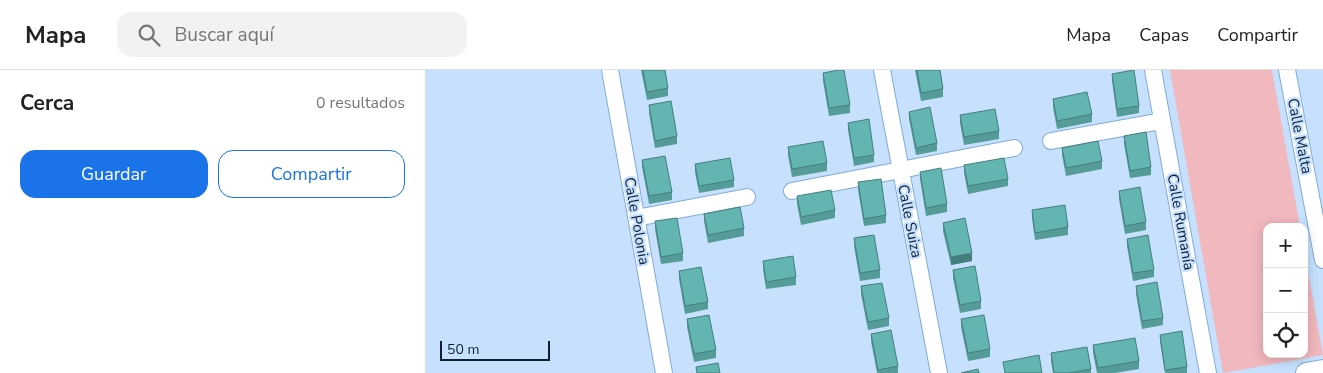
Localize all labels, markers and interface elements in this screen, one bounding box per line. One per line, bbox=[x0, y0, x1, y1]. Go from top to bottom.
search box bbox=[117, 12, 467, 57]
text: Mapa bbox=[25, 19, 87, 51]
icon: search bbox=[135, 21, 163, 49]
text: Buscar aquí bbox=[175, 22, 274, 48]
text: Mapa bbox=[1066, 23, 1111, 47]
text: Capas bbox=[1139, 23, 1189, 47]
text: Compartir bbox=[1217, 23, 1298, 47]
text: Cerca bbox=[20, 89, 74, 117]
text: 0 resultados bbox=[316, 92, 405, 114]
street label: Calle Malta bbox=[1283, 96, 1317, 176]
button: Guardar bbox=[20, 150, 208, 198]
button: Compartir bbox=[218, 150, 405, 198]
street label: Calle Rumanía bbox=[1163, 172, 1199, 272]
street label: Calle Polonia bbox=[619, 176, 655, 266]
street label: Calle Suiza bbox=[893, 183, 927, 259]
map controls bbox=[1263, 223, 1308, 358]
button: + bbox=[1263, 223, 1308, 268]
button: − bbox=[1263, 268, 1308, 313]
button: locate bbox=[1263, 313, 1308, 358]
scale bar bbox=[440, 338, 550, 361]
text: 50 m bbox=[447, 340, 479, 359]

